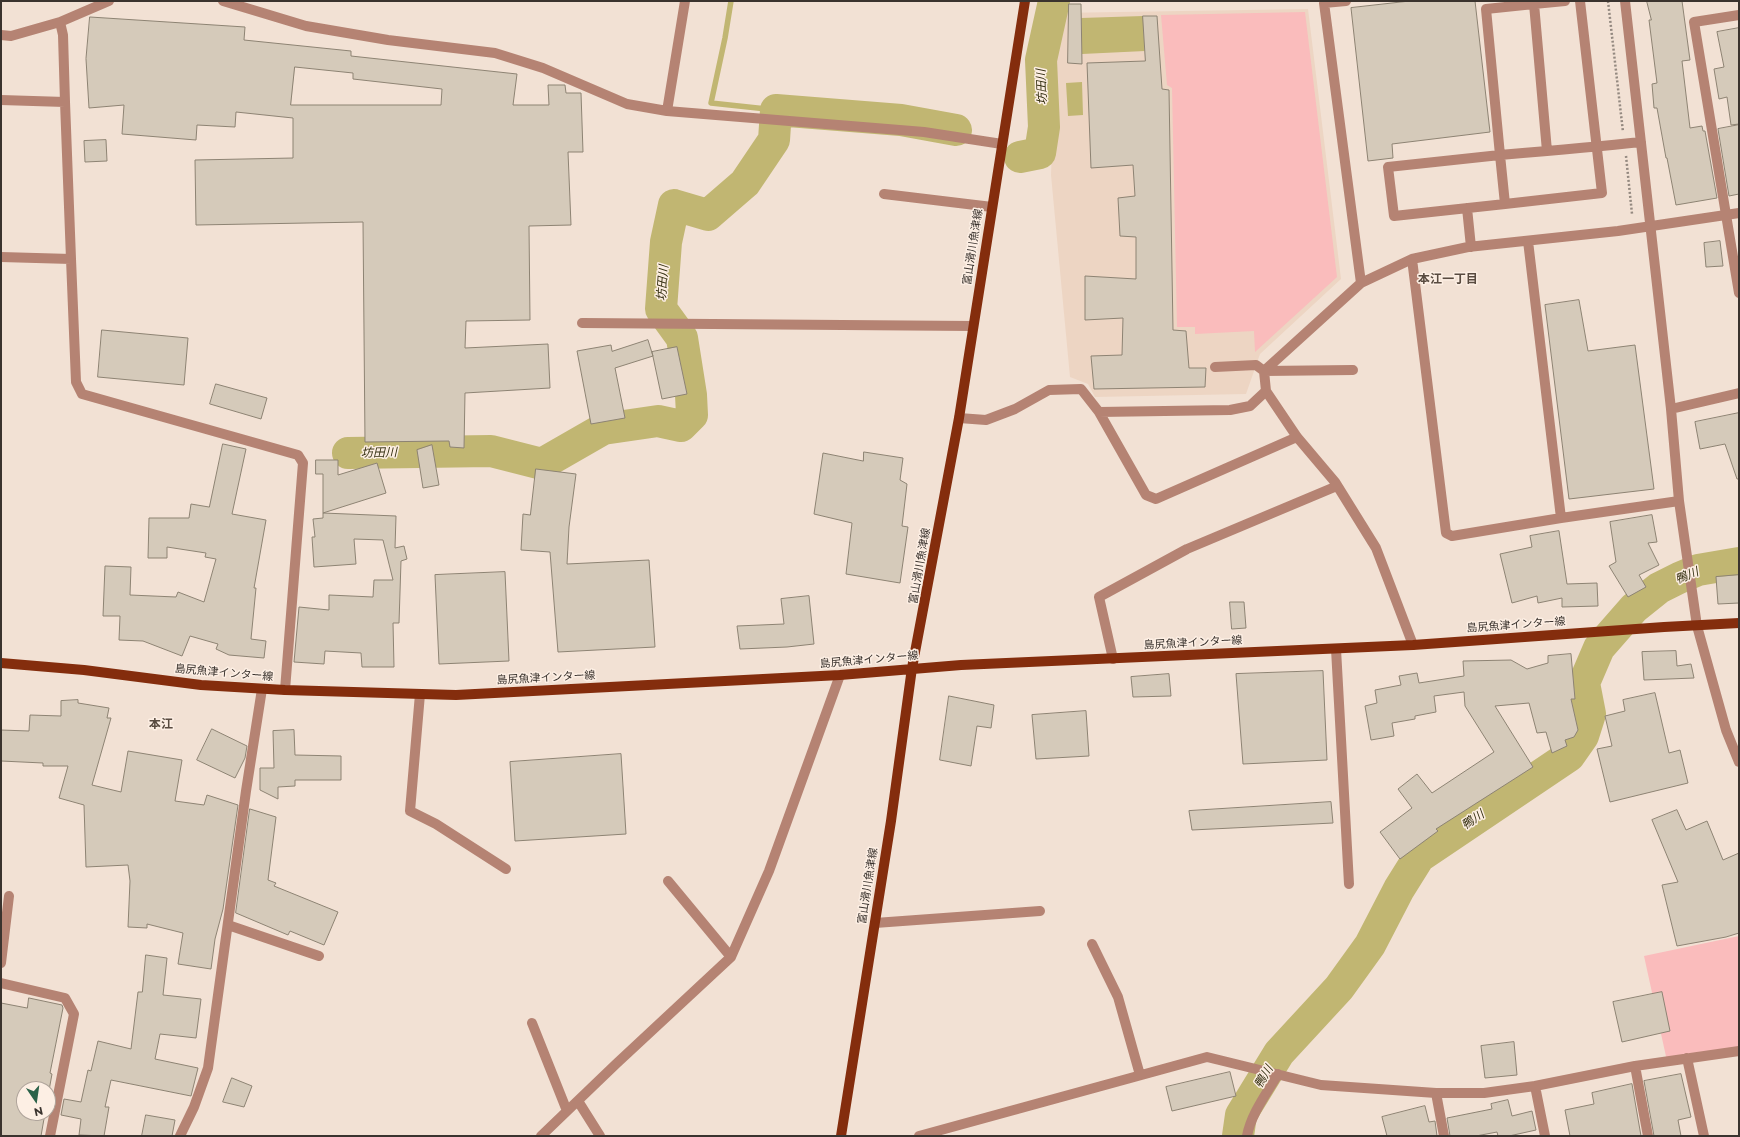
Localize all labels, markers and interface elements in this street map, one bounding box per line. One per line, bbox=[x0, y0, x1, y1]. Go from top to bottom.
water label: 坊田川 bbox=[1034, 69, 1050, 105]
street label: 富山滑川魚津線 bbox=[960, 208, 986, 286]
water label: 坊田川 bbox=[655, 265, 671, 301]
district label: 本江一丁目 bbox=[1418, 272, 1478, 286]
water label: 坊田川 bbox=[361, 445, 397, 461]
street label: 富山滑川魚津線 bbox=[907, 527, 933, 605]
water label: 鴨川 bbox=[1673, 565, 1701, 587]
street label: 島尻魚津インター線 bbox=[1466, 615, 1566, 635]
street label: 島尻魚津インター線 bbox=[1143, 634, 1243, 652]
street label: 島尻魚津インター線 bbox=[819, 649, 919, 671]
street label: 島尻魚津インター線 bbox=[174, 662, 274, 684]
street label: 島尻魚津インター線 bbox=[496, 669, 596, 687]
district label: 本江 bbox=[149, 717, 173, 731]
water label: 鴨川 bbox=[1459, 807, 1487, 833]
street label: 富山滑川魚津線 bbox=[855, 847, 881, 925]
water label: 鴨川 bbox=[1252, 1063, 1276, 1091]
north arrow bbox=[16, 1081, 56, 1121]
text: N bbox=[33, 1104, 44, 1120]

